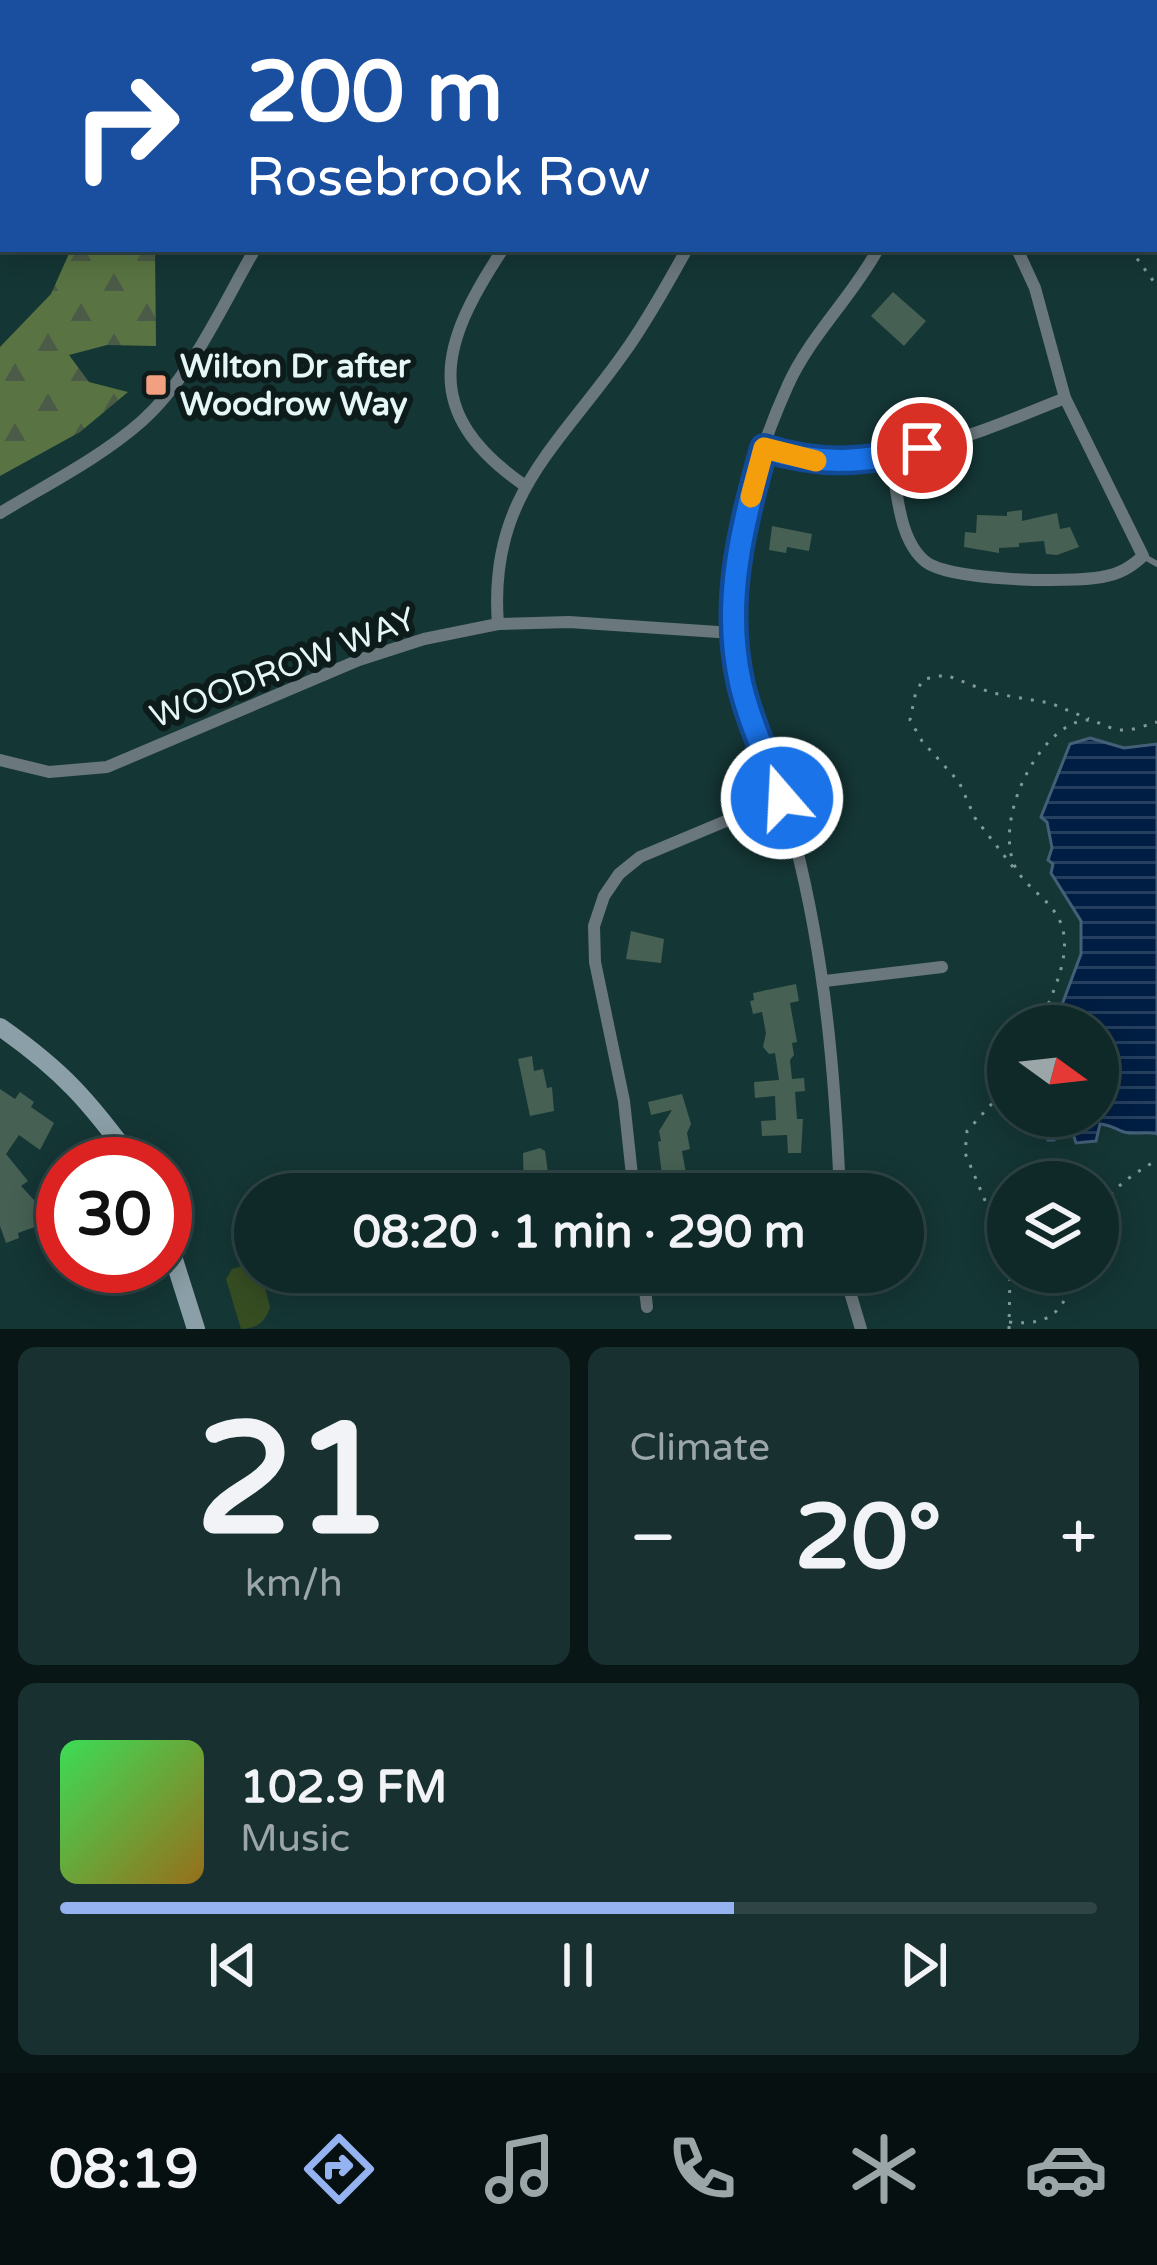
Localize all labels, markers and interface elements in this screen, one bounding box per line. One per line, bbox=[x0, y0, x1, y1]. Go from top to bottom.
text: 200 m bbox=[246, 43, 503, 144]
icon: right bbox=[48, 48, 204, 204]
text: Rosebrook Row bbox=[246, 145, 651, 210]
place label: Wilton Dr after Woodrow Way bbox=[180, 347, 411, 424]
marker: Wilton Dr after Woodrow Way bbox=[143, 372, 169, 398]
pin bbox=[871, 397, 973, 499]
icon: arrive bbox=[889, 415, 955, 481]
street label: WOODROW WAY bbox=[145, 599, 421, 737]
position arrow bbox=[719, 735, 845, 861]
north arrow bbox=[987, 1005, 1119, 1137]
map controls bbox=[987, 1005, 1119, 1293]
speed limit sign: 30 bbox=[36, 1137, 192, 1293]
button: layers bbox=[987, 1161, 1119, 1293]
text: 08:20 · 1 min · 290 m bbox=[353, 1206, 805, 1260]
text: 21 bbox=[196, 1388, 392, 1576]
text: Climate bbox=[630, 1424, 770, 1471]
text: 20° bbox=[795, 1484, 942, 1593]
text: − bbox=[630, 1498, 677, 1578]
text: + bbox=[1060, 1498, 1097, 1578]
text: km/h bbox=[245, 1560, 343, 1607]
text: 102.9 FM bbox=[240, 1761, 447, 1815]
text: Music bbox=[240, 1815, 350, 1862]
icon: previous bbox=[200, 1932, 266, 1998]
icon: pause bbox=[545, 1932, 611, 1998]
icon: next bbox=[891, 1932, 957, 1998]
icon: directions bbox=[297, 2127, 381, 2211]
icon: music bbox=[478, 2127, 562, 2211]
icon: phone bbox=[660, 2127, 744, 2211]
icon: climate bbox=[842, 2127, 926, 2211]
icon: car bbox=[1024, 2127, 1108, 2211]
text: 08:19 bbox=[49, 2137, 199, 2202]

